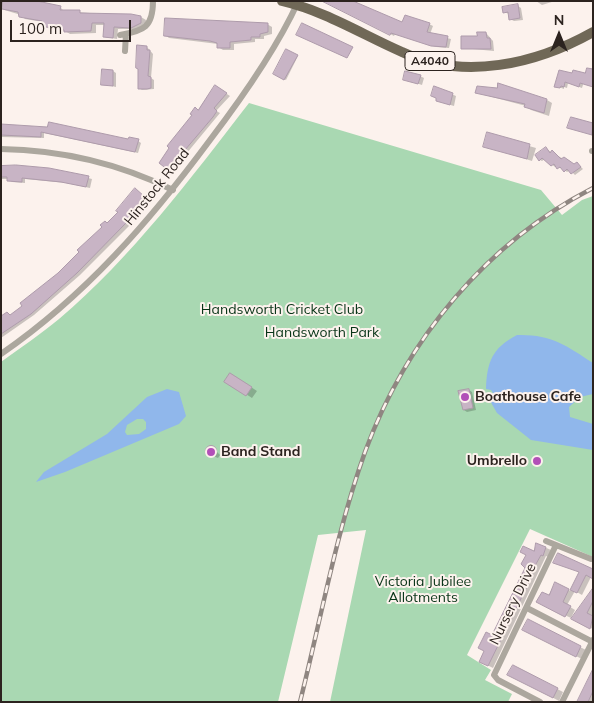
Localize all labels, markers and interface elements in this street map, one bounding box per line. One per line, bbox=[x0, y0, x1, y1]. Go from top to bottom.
scale bar bbox=[12, 10, 134, 42]
north arrow bbox=[534, 10, 584, 60]
text: N bbox=[554, 11, 564, 29]
text: 100 m bbox=[18, 19, 62, 38]
road number: A4040 bbox=[405, 51, 455, 70]
street label: Hinstock Road bbox=[121, 145, 193, 229]
park label: Handsworth Cricket Club bbox=[201, 302, 363, 318]
park label: Handsworth Park bbox=[265, 325, 379, 341]
place label: Boathouse Cafe bbox=[475, 389, 581, 405]
marker: Boathouse Cafe bbox=[459, 391, 471, 403]
place label: Band Stand bbox=[221, 444, 300, 460]
marker: Band Stand bbox=[205, 446, 217, 458]
place label: Umbrello bbox=[467, 453, 527, 469]
marker: Umbrello bbox=[531, 455, 543, 467]
street label: Nursery Drive bbox=[486, 561, 540, 647]
park label: Victoria Jubilee Allotments bbox=[375, 574, 471, 606]

